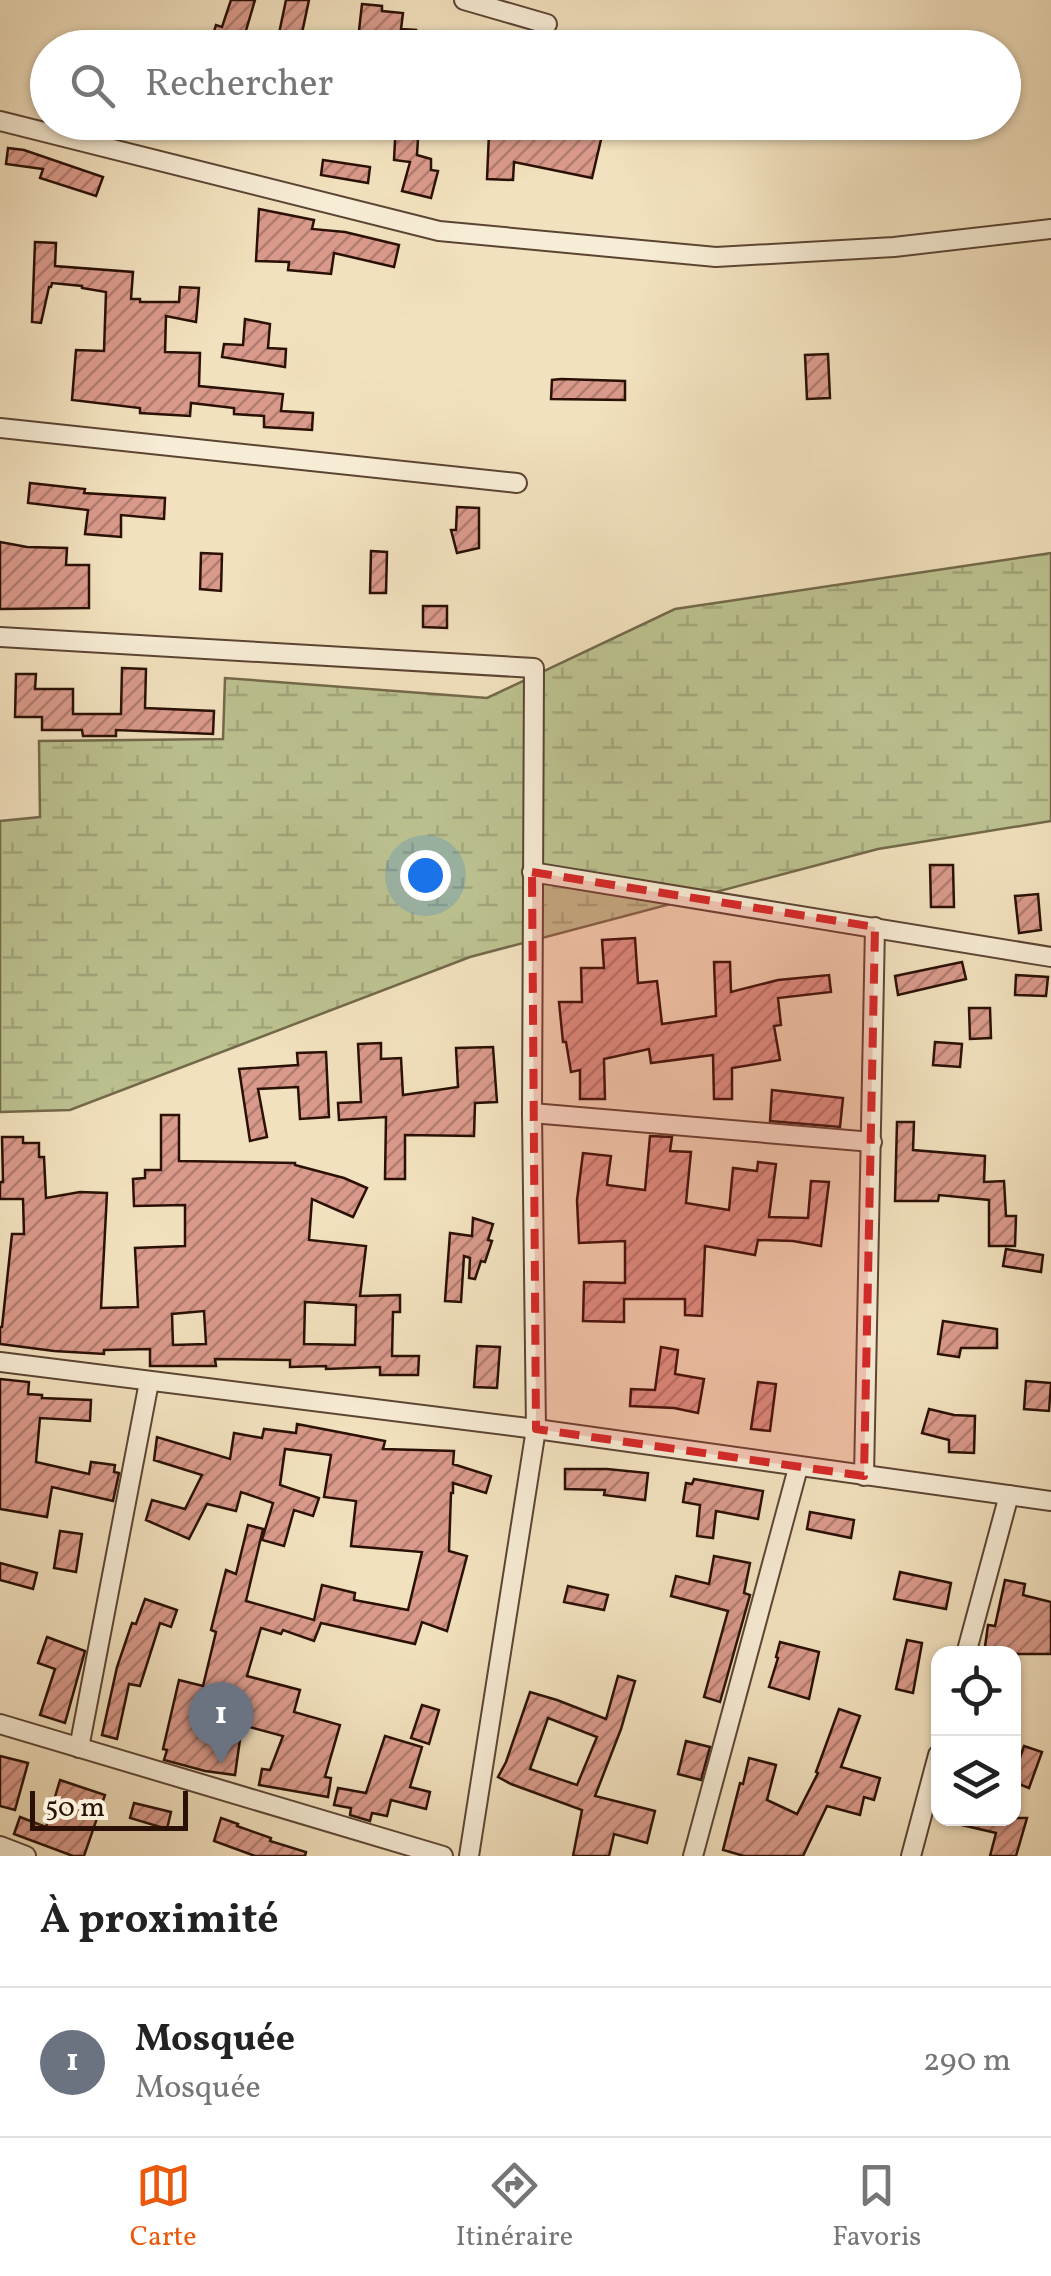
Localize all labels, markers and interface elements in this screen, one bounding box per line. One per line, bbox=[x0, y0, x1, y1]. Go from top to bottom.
search box bbox=[30, 30, 1021, 140]
icon: search bbox=[65, 58, 120, 113]
text: Rechercher bbox=[145, 59, 333, 112]
your location bbox=[400, 850, 451, 901]
map controls bbox=[931, 1646, 1021, 1826]
button: locate bbox=[931, 1646, 1021, 1736]
pin: 1 bbox=[188, 1682, 254, 1764]
button: layers bbox=[931, 1736, 1021, 1826]
scale bar bbox=[30, 1786, 188, 1830]
text: 50 m bbox=[45, 1789, 105, 1828]
text: À proximité bbox=[40, 1892, 279, 1951]
text: Mosquée bbox=[135, 2014, 295, 2067]
text: 1 bbox=[66, 2040, 79, 2084]
text: 290 m bbox=[923, 2040, 1011, 2084]
text: Mosquée bbox=[135, 2067, 261, 2111]
tab: Carte bbox=[130, 2158, 196, 2257]
tab: Itinéraire bbox=[456, 2158, 573, 2257]
tab: Favoris bbox=[832, 2158, 921, 2257]

